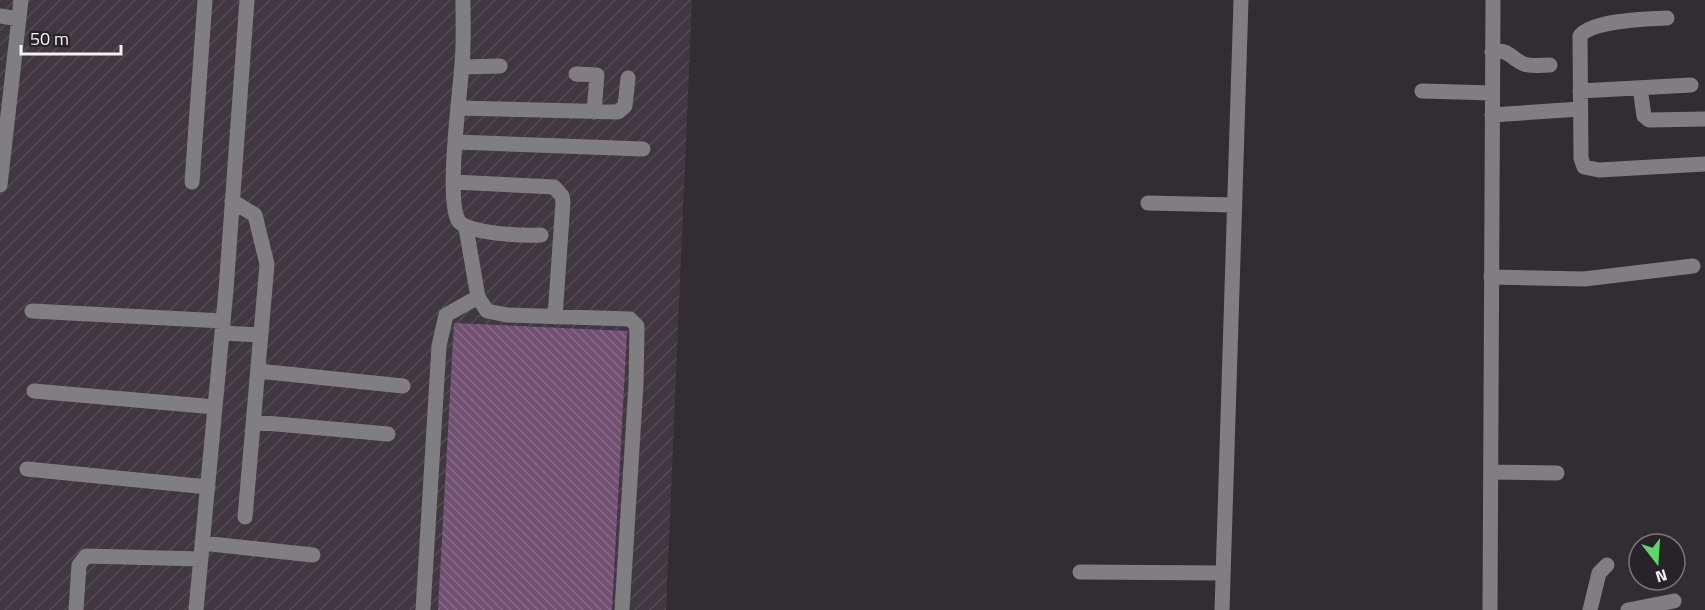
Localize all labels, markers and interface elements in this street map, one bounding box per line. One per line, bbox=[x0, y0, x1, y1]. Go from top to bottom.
scale bar bbox=[21, 18, 122, 56]
text: 50 m bbox=[30, 25, 69, 52]
north arrow bbox=[1627, 532, 1687, 592]
text: N bbox=[1653, 563, 1670, 589]

